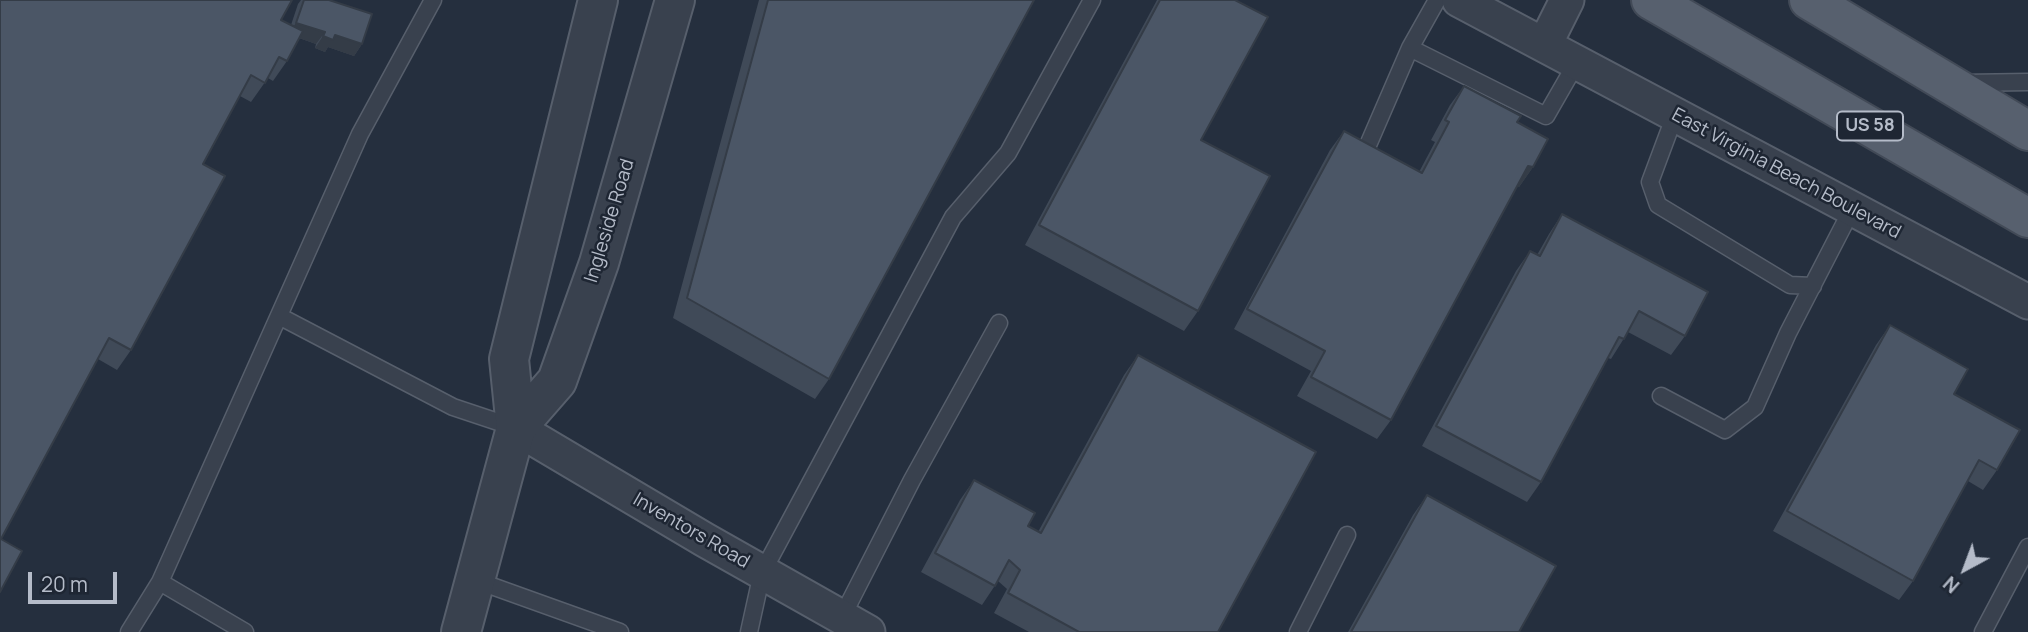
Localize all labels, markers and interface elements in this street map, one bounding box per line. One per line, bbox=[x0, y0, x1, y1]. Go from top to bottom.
street label: East Virginia Beach Boulevard bbox=[1668, 104, 1904, 244]
road number: US 58 bbox=[1837, 112, 1903, 140]
street label: Ingleside Road bbox=[580, 156, 640, 286]
street label: Inventors Road bbox=[629, 488, 753, 574]
north arrow bbox=[1930, 534, 2000, 604]
scale bar bbox=[32, 558, 121, 602]
text: 20 m bbox=[41, 570, 88, 598]
text: N bbox=[1938, 571, 1965, 599]

